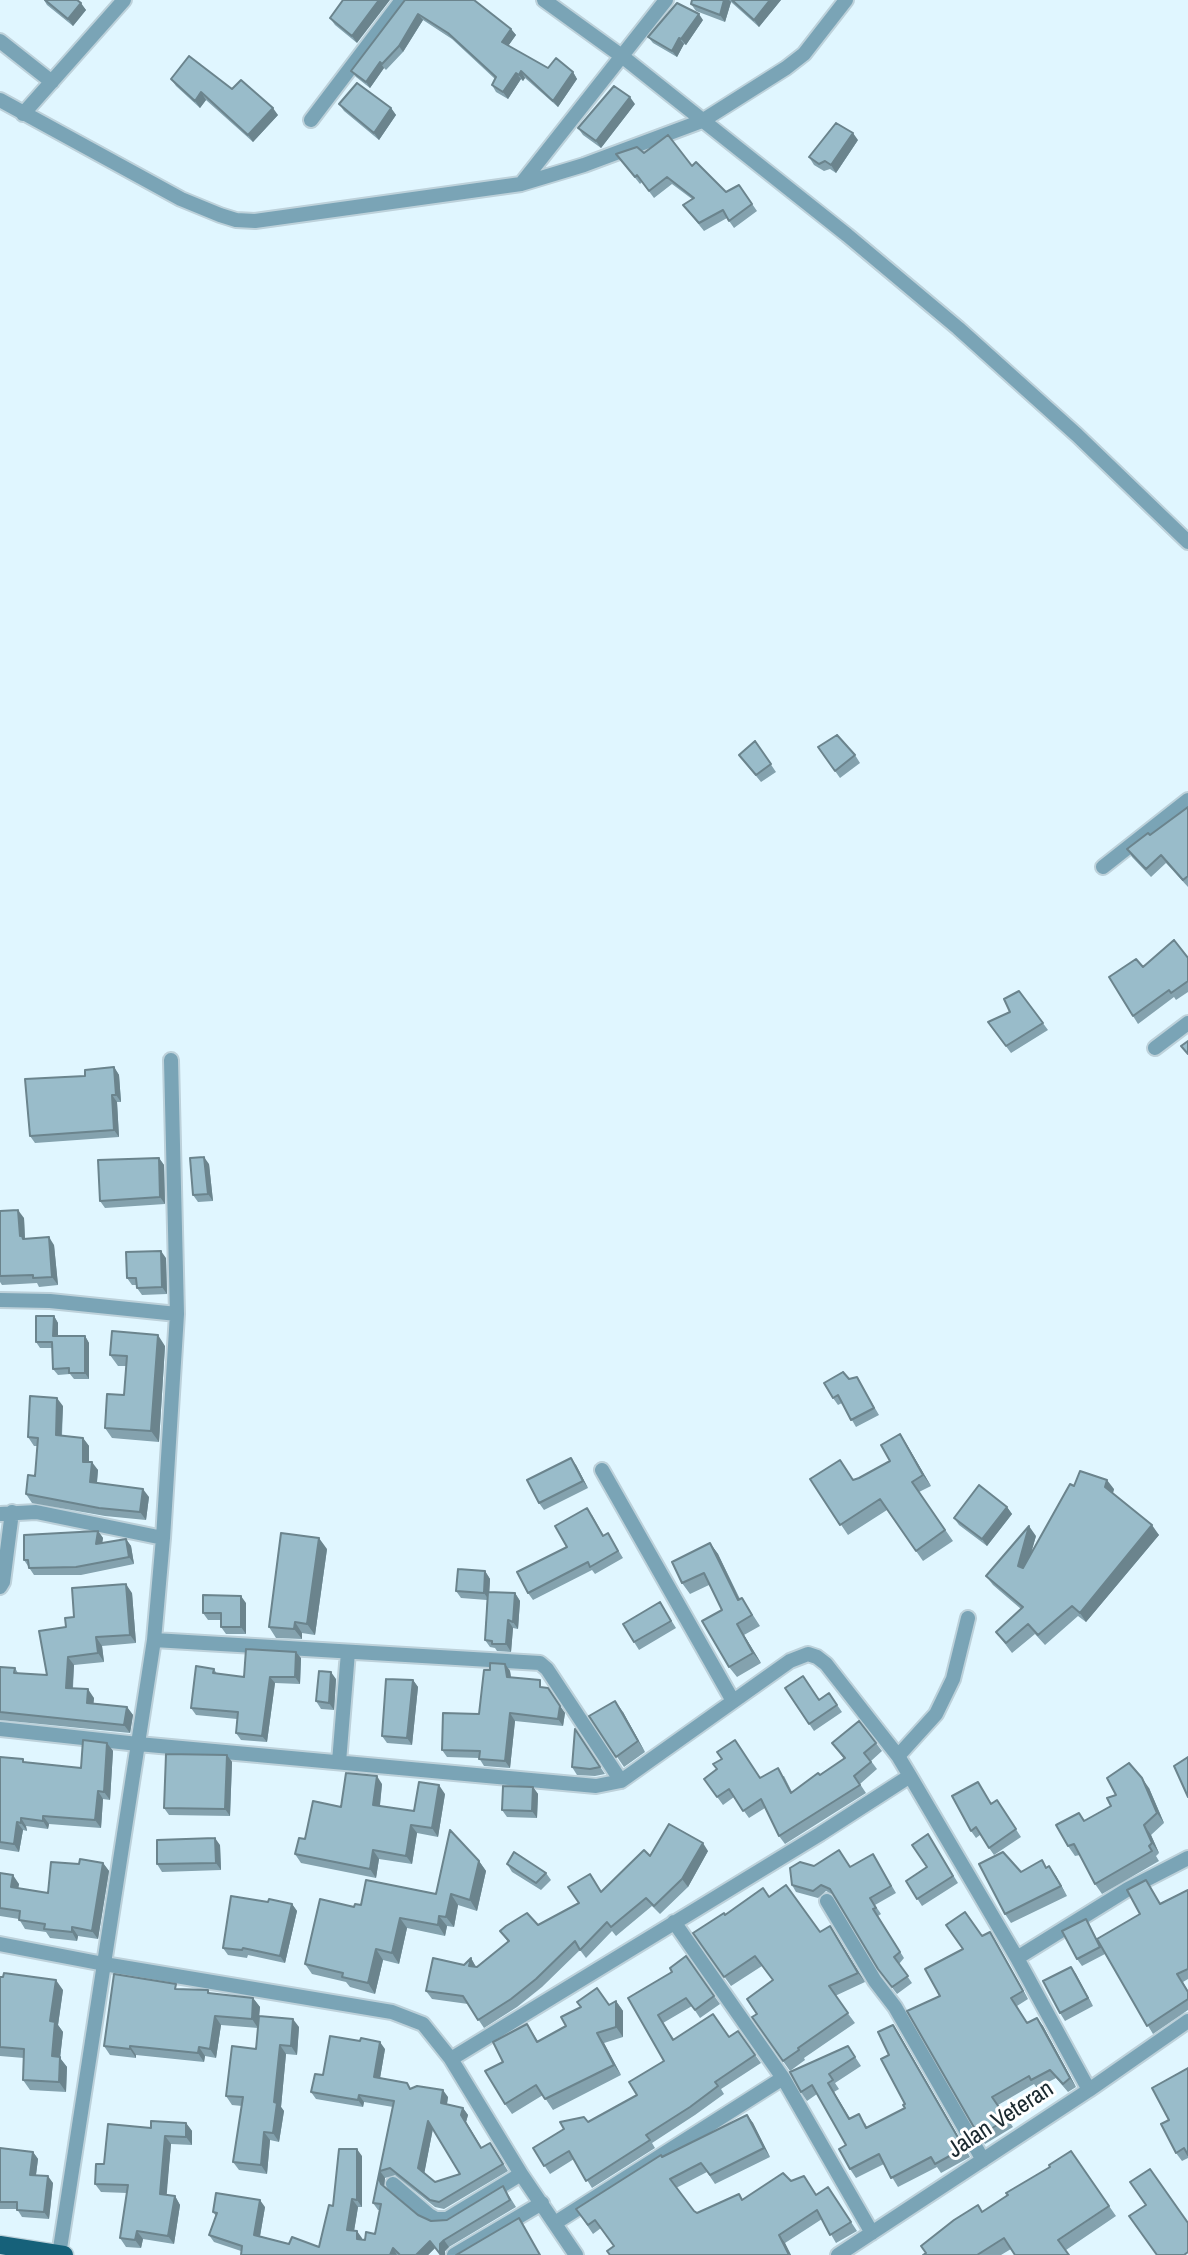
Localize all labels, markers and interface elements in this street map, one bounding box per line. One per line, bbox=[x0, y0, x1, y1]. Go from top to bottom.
street label: Jalan Veteran bbox=[943, 2075, 1059, 2165]

